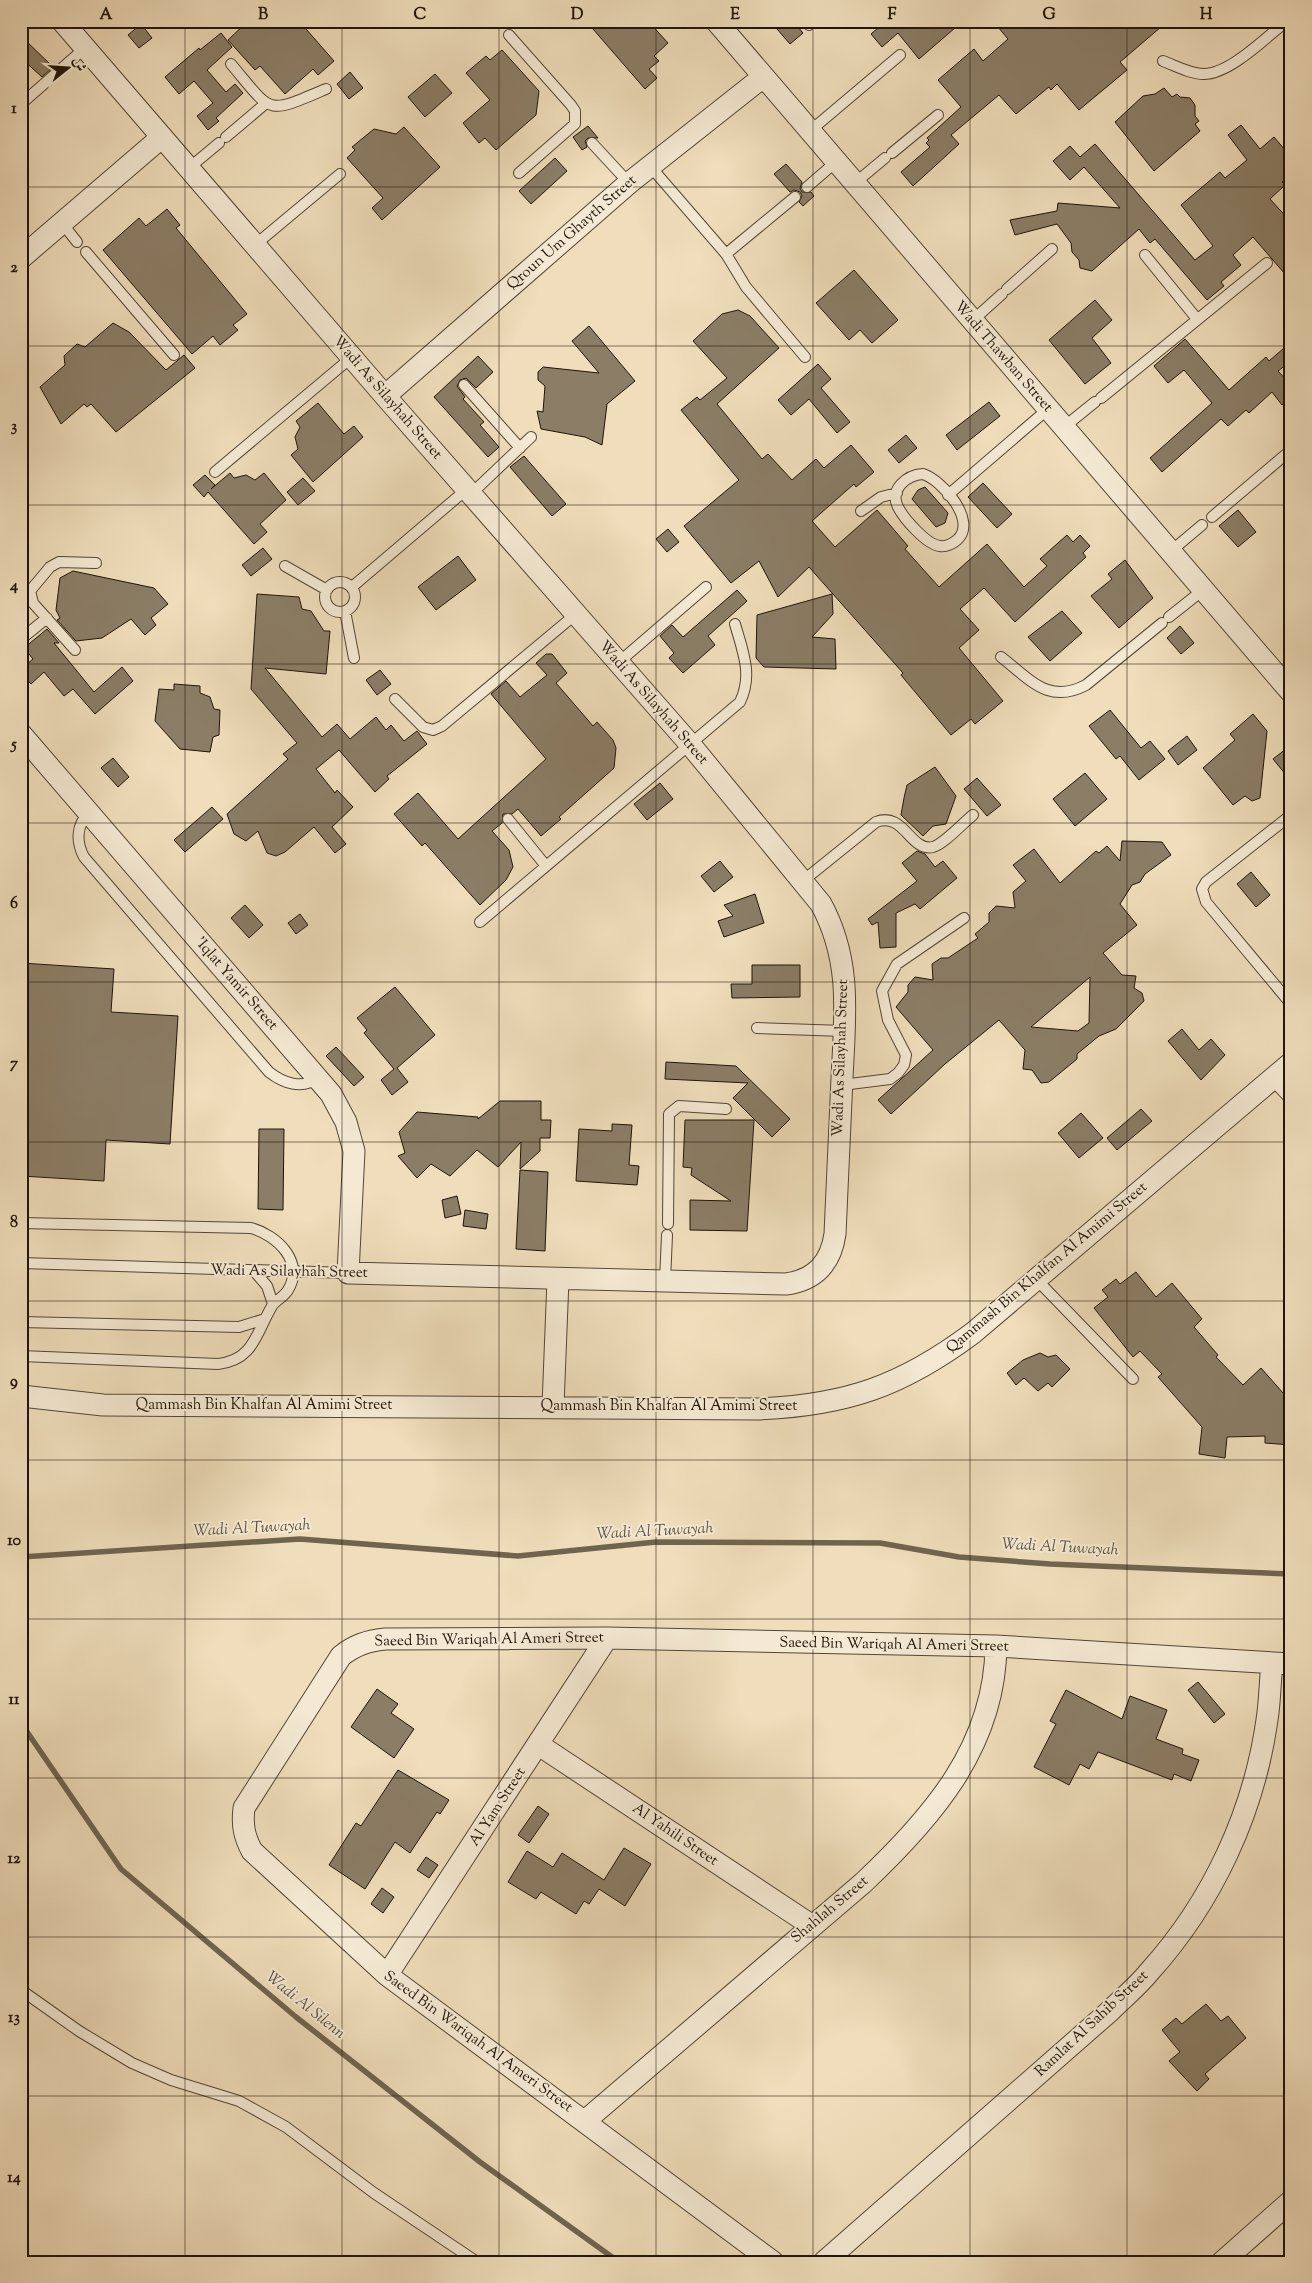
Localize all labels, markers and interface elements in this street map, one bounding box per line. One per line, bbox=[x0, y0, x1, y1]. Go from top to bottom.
text: A bbox=[100, 4, 113, 27]
text: B bbox=[258, 4, 268, 27]
text: C bbox=[414, 4, 427, 27]
text: D bbox=[571, 4, 584, 27]
text: E bbox=[730, 4, 740, 27]
text: F bbox=[888, 4, 897, 27]
text: G bbox=[1042, 4, 1056, 27]
text: H bbox=[1200, 4, 1213, 27]
north arrow bbox=[42, 42, 92, 92]
text: ش bbox=[67, 55, 90, 74]
text: 1 bbox=[11, 98, 17, 121]
street label: Qroun Um Ghayth Street bbox=[502, 171, 642, 295]
text: 2 bbox=[10, 257, 18, 280]
street label: Wadi Thawban Street bbox=[949, 297, 1057, 417]
street label: Wadi As Silayhah Street bbox=[327, 332, 447, 464]
text: 3 bbox=[11, 416, 18, 439]
text: 4 bbox=[9, 575, 18, 598]
street label: Wadi As Silayhah Street bbox=[593, 637, 713, 769]
text: 5 bbox=[9, 734, 17, 757]
text: 6 bbox=[10, 893, 18, 916]
street label: 'Iqlat Yamir Street bbox=[190, 933, 282, 1035]
street label: Wadi As Silayhah Street bbox=[828, 979, 854, 1137]
text: 7 bbox=[10, 1053, 19, 1076]
street label: Qammash Bin Khalfan Al Amimi Street bbox=[942, 1177, 1152, 1359]
text: 8 bbox=[10, 1212, 18, 1235]
street label: Wadi As Silayhah Street bbox=[210, 1260, 368, 1284]
text: 9 bbox=[10, 1371, 18, 1394]
street label: Qammash Bin Khalfan Al Amimi Street bbox=[136, 1395, 392, 1416]
street label: Qammash Bin Khalfan Al Amimi Street bbox=[541, 1396, 797, 1417]
water label: Wadi Al Tuwayah bbox=[193, 1514, 311, 1544]
water label: Wadi Al Tuwayah bbox=[596, 1517, 714, 1547]
text: 10 bbox=[7, 1530, 21, 1553]
water label: Wadi Al Tuwayah bbox=[1001, 1533, 1119, 1563]
street label: Saeed Bin Wariqah Al Ameri Street bbox=[374, 1627, 604, 1653]
street label: Saeed Bin Wariqah Al Ameri Street bbox=[779, 1632, 1009, 1658]
text: 11 bbox=[9, 1689, 20, 1712]
street label: Al Yam Street bbox=[465, 1763, 531, 1851]
street label: Al Yahili Street bbox=[628, 1798, 722, 1872]
text: 12 bbox=[8, 1848, 21, 1871]
street label: Shahlah Street bbox=[787, 1871, 873, 1949]
street label: Saeed Bin Wariqah Al Ameri Street bbox=[379, 1966, 577, 2118]
street label: Ramlat Al Sahib Street bbox=[1031, 1966, 1153, 2082]
water label: Wadi Al Silenn bbox=[260, 1967, 350, 2046]
text: 13 bbox=[8, 2007, 20, 2030]
text: 14 bbox=[7, 2167, 21, 2190]

